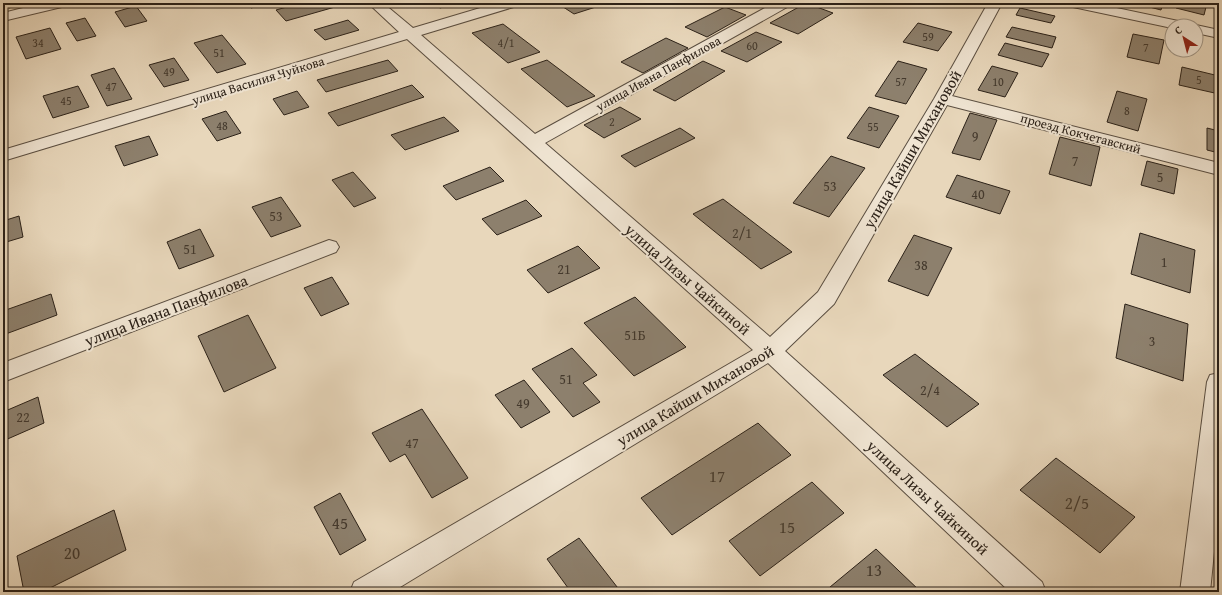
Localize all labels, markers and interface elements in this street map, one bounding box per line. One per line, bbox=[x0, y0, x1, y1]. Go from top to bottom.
north arrow bbox=[1164, 18, 1204, 58]
text: С bbox=[1171, 22, 1185, 38]
house number: 59 bbox=[922, 28, 934, 45]
street label: улица Ивана Панфилова bbox=[591, 31, 725, 116]
house number: 34 bbox=[32, 34, 44, 51]
house number: 4/1 bbox=[497, 34, 515, 51]
house number: 60 bbox=[746, 37, 758, 54]
house number: 7 bbox=[1143, 39, 1149, 56]
house number: 51 bbox=[213, 44, 225, 61]
street label: улица Василия Чуйкова bbox=[189, 51, 327, 110]
house number: 49 bbox=[163, 63, 175, 80]
street label: улица Кайши Михановой bbox=[856, 65, 968, 234]
house number: 5 bbox=[1196, 71, 1202, 88]
house number: 57 bbox=[895, 73, 907, 90]
house number: 10 bbox=[992, 73, 1004, 90]
house number: 47 bbox=[105, 78, 117, 95]
house number: 45 bbox=[60, 92, 72, 109]
house number: 8 bbox=[1124, 102, 1130, 119]
street label: проезд Кокчетавский bbox=[1019, 108, 1143, 159]
house number: 2 bbox=[609, 113, 615, 130]
house number: 48 bbox=[216, 117, 228, 134]
house number: 55 bbox=[867, 118, 879, 135]
house number: 9 bbox=[972, 126, 979, 146]
house number: 7 bbox=[1072, 151, 1079, 171]
house number: 5 bbox=[1157, 167, 1163, 187]
house number: 53 bbox=[823, 176, 837, 196]
house number: 40 bbox=[971, 184, 985, 204]
house number: 53 bbox=[269, 206, 283, 226]
street label: улица Лизы Чайкиной bbox=[619, 217, 757, 341]
house number: 2/1 bbox=[732, 223, 752, 243]
house number: 51 bbox=[183, 239, 197, 259]
house number: 1 bbox=[1161, 252, 1167, 272]
house number: 38 bbox=[914, 255, 928, 275]
house number: 21 bbox=[557, 259, 571, 279]
street label: улица Ивана Панфилова bbox=[80, 268, 251, 353]
house number: 51Б bbox=[624, 325, 646, 345]
house number: 3 bbox=[1149, 331, 1155, 351]
street label: улица Кайши Михановой bbox=[611, 338, 779, 452]
house number: 51 bbox=[559, 369, 573, 389]
house number: 2/4 bbox=[920, 380, 940, 400]
house number: 49 bbox=[516, 393, 530, 413]
house number: 22 bbox=[16, 407, 30, 427]
house number: 47 bbox=[405, 433, 419, 453]
street label: улица Лизы Чайкиной bbox=[861, 433, 995, 561]
house number: 17 bbox=[709, 463, 725, 488]
house number: 2/5 bbox=[1065, 490, 1089, 515]
house number: 45 bbox=[332, 510, 348, 535]
house number: 15 bbox=[779, 514, 795, 539]
house number: 20 bbox=[64, 540, 80, 565]
house number: 13 bbox=[866, 557, 882, 582]

